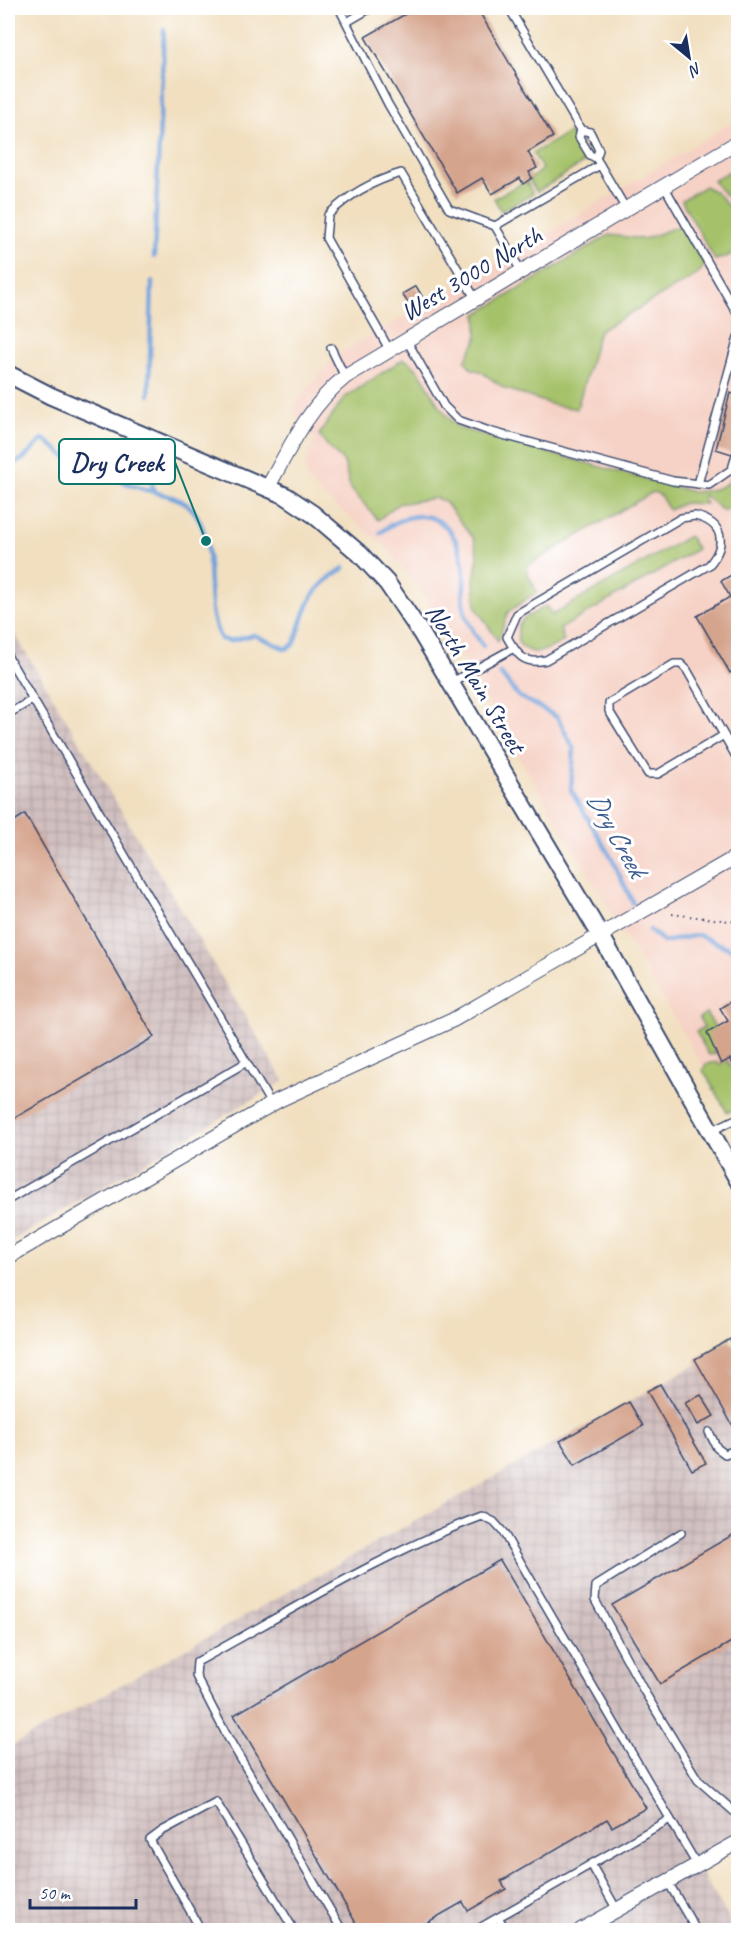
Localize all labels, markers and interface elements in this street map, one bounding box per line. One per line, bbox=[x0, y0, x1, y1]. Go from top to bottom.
north arrow bbox=[659, 27, 719, 87]
text: N bbox=[684, 58, 705, 82]
street label: West 3000 North bbox=[395, 218, 549, 328]
callout: Dry Creek bbox=[59, 439, 175, 484]
text: Dry Creek bbox=[71, 445, 166, 479]
street label: North Main Street bbox=[418, 598, 534, 761]
water label: Dry Creek bbox=[580, 786, 657, 887]
scale bar bbox=[30, 1872, 136, 1910]
text: 50 m bbox=[39, 1882, 72, 1904]

